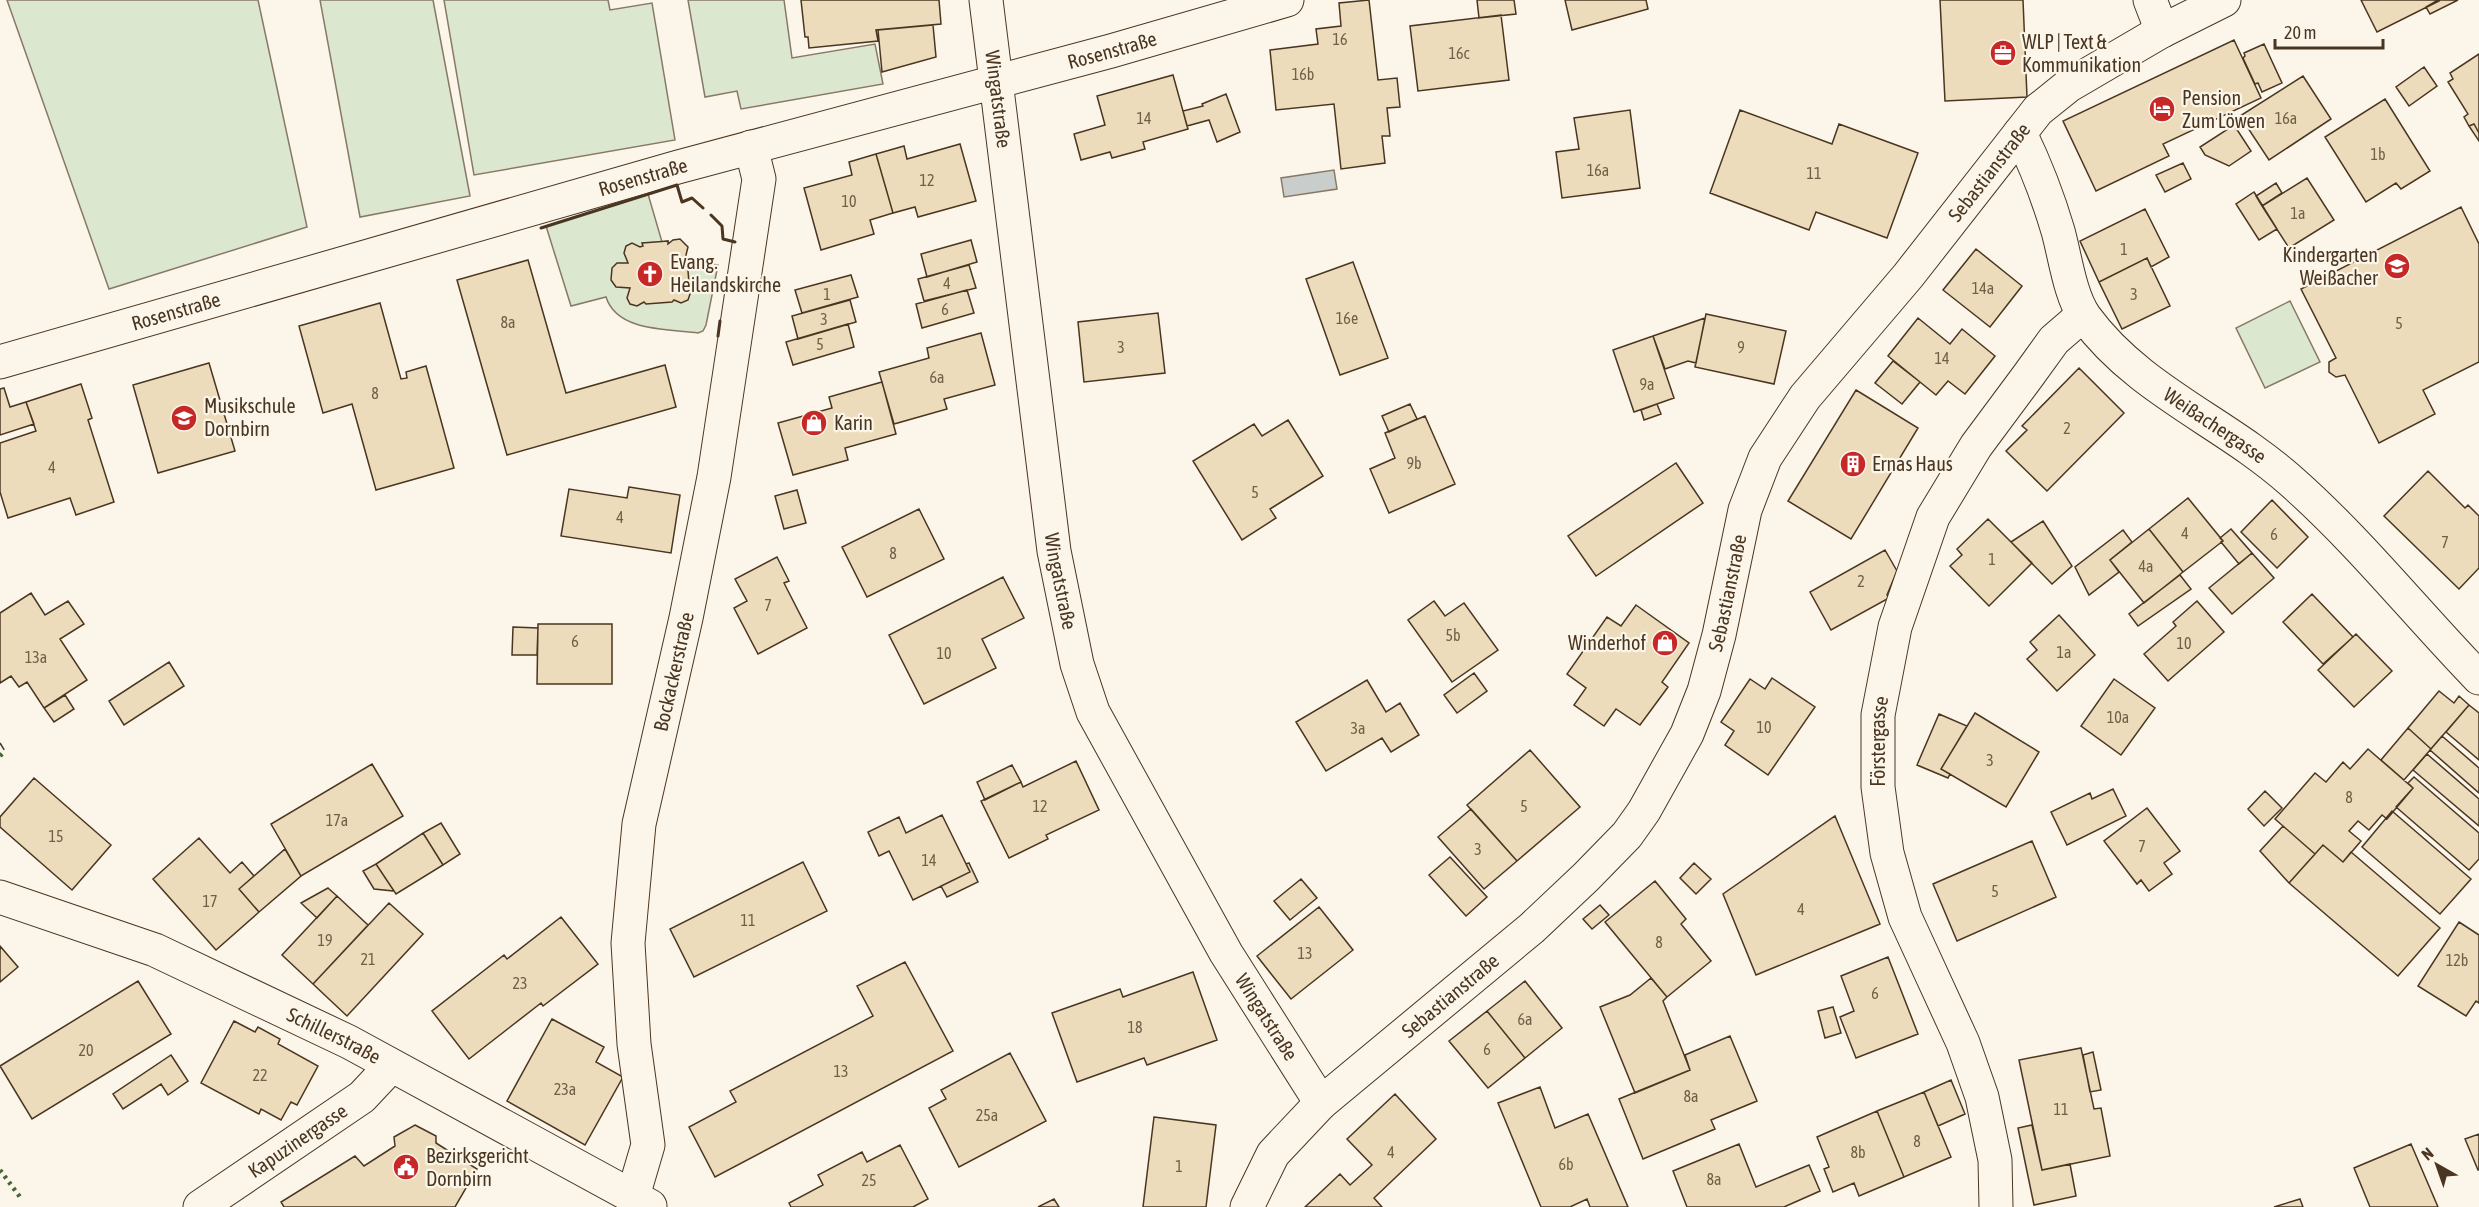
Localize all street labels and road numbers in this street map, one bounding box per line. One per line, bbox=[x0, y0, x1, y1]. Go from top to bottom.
street label: Rosenstraße bbox=[1065, 26, 1159, 73]
street label: Wingatstraße bbox=[981, 49, 1016, 149]
street label: Sebastianstraße bbox=[1943, 118, 2035, 226]
street label: Rosenstraße bbox=[596, 153, 690, 200]
street label: Rosenstraße bbox=[129, 287, 223, 335]
street label: Weißachergasse bbox=[2159, 382, 2271, 468]
street label: Wingatstraße bbox=[1041, 531, 1082, 632]
street label: Sebastianstraße bbox=[1703, 532, 1751, 654]
street label: Bockackerstraße bbox=[649, 610, 698, 733]
street label: Förstergasse bbox=[1866, 694, 1892, 787]
street label: Sebastianstraße bbox=[1397, 949, 1503, 1042]
street label: Wingatstraße bbox=[1231, 969, 1303, 1064]
street label: Schillerstraße bbox=[283, 1002, 385, 1068]
street label: Kapuzinergasse bbox=[244, 1099, 351, 1182]

